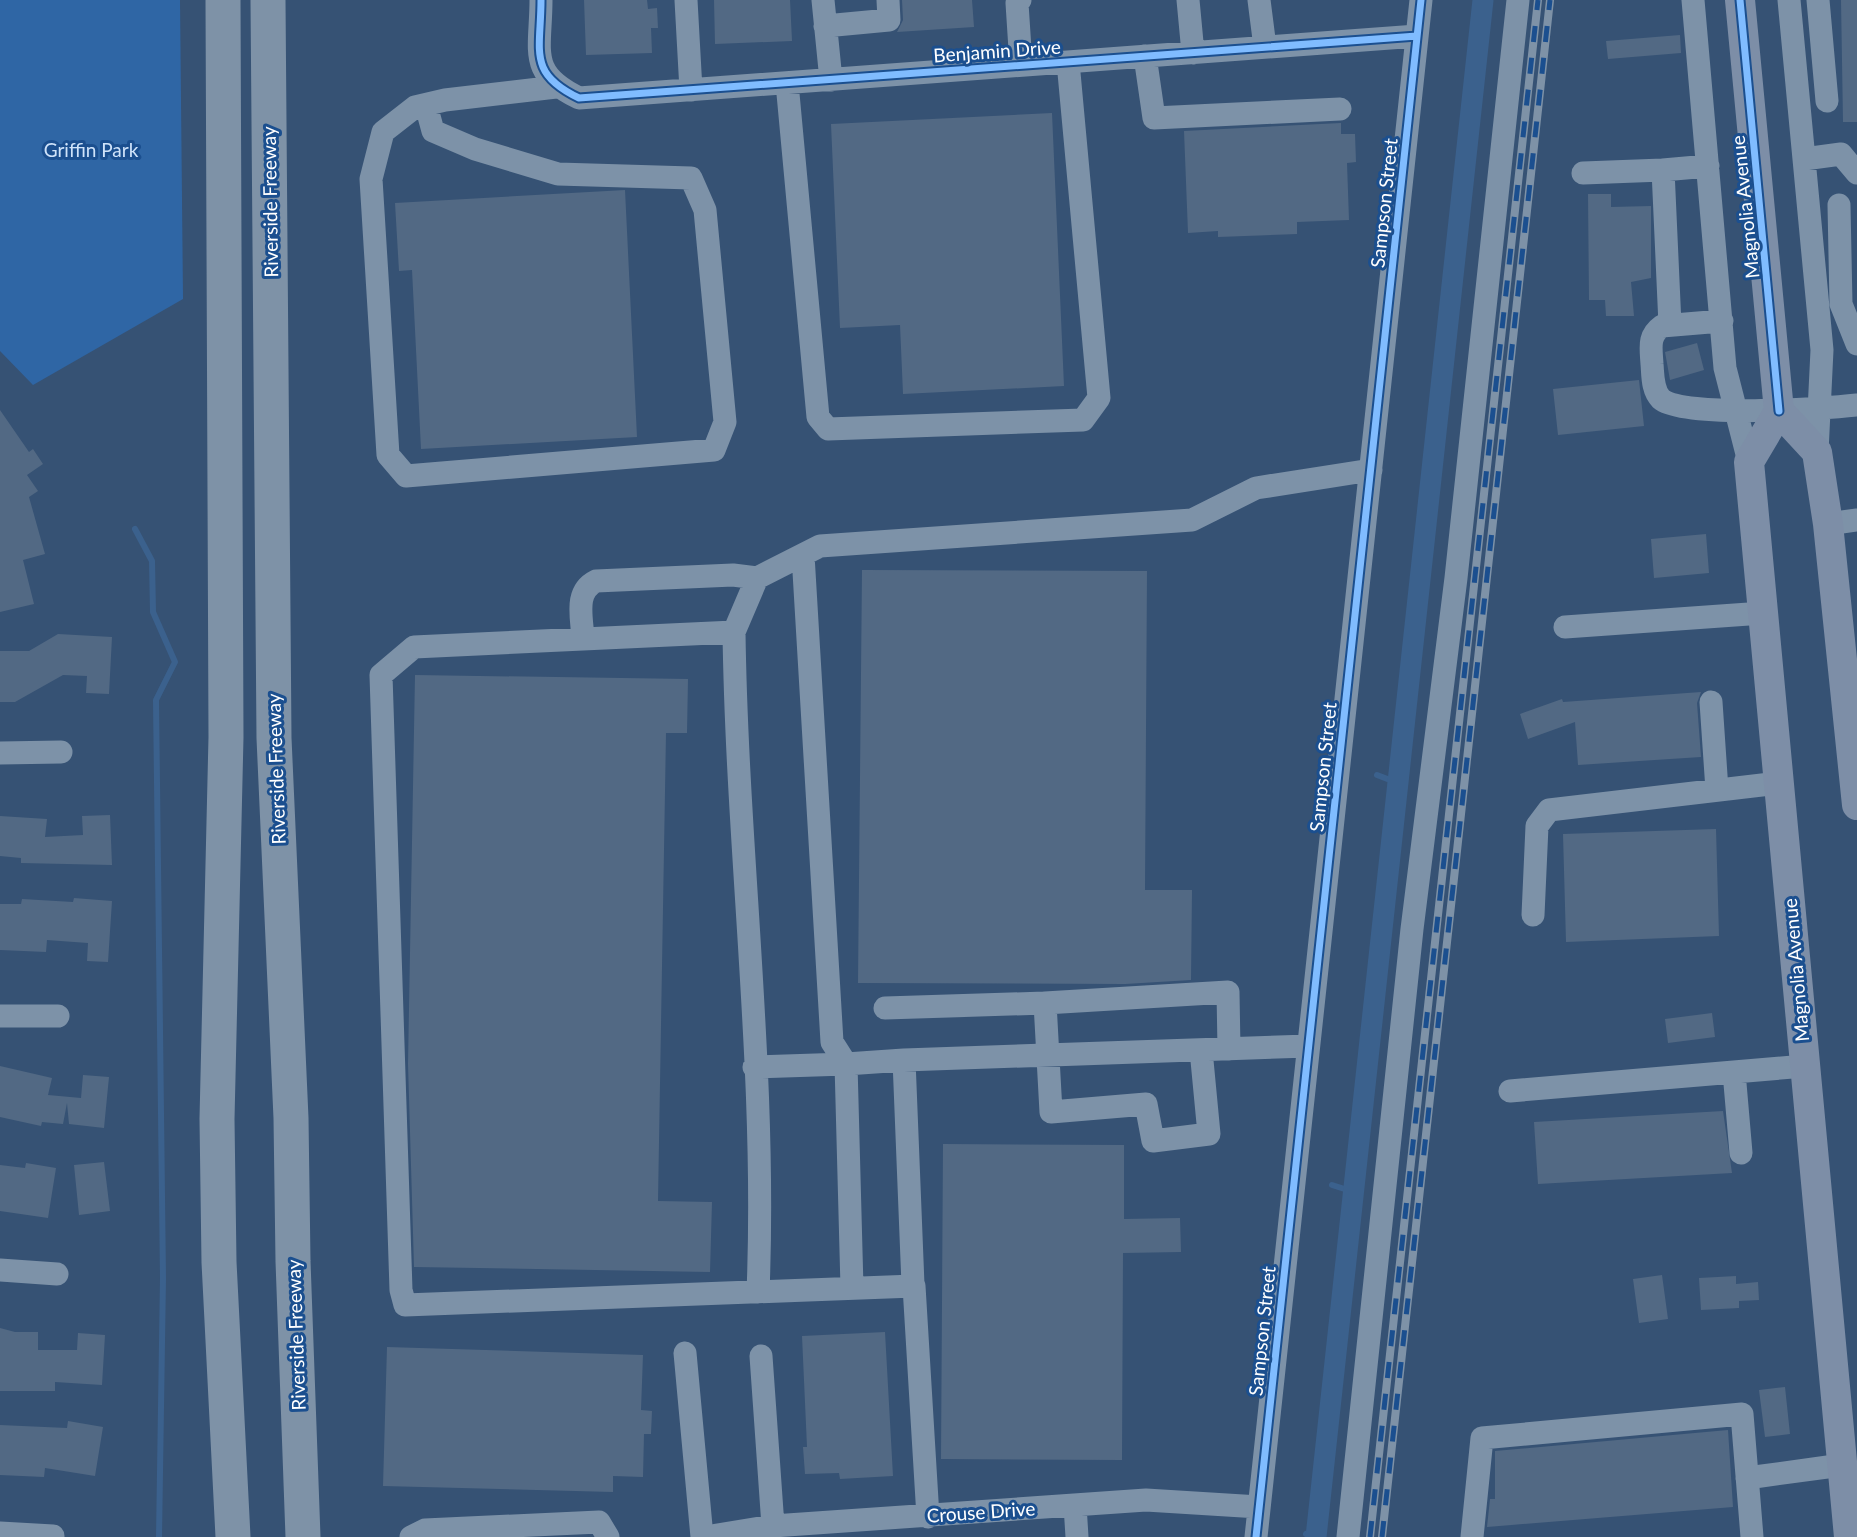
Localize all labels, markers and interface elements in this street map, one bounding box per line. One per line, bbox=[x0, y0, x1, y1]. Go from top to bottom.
street label: Benjamin Drive bbox=[932, 35, 1061, 66]
street label: Riverside Freeway bbox=[257, 126, 282, 278]
street label: Magnolia Avenue bbox=[1726, 134, 1763, 280]
street label: Sampson Street bbox=[1365, 137, 1402, 269]
park label: Griffin Park bbox=[44, 138, 139, 161]
street label: Riverside Freeway bbox=[261, 693, 290, 845]
street label: Sampson Street bbox=[1304, 701, 1341, 833]
street label: Magnolia Avenue bbox=[1778, 897, 1813, 1043]
street label: Riverside Freeway bbox=[281, 1259, 310, 1411]
street label: Sampson Street bbox=[1243, 1265, 1280, 1397]
street label: Crouse Drive bbox=[926, 1496, 1036, 1527]

